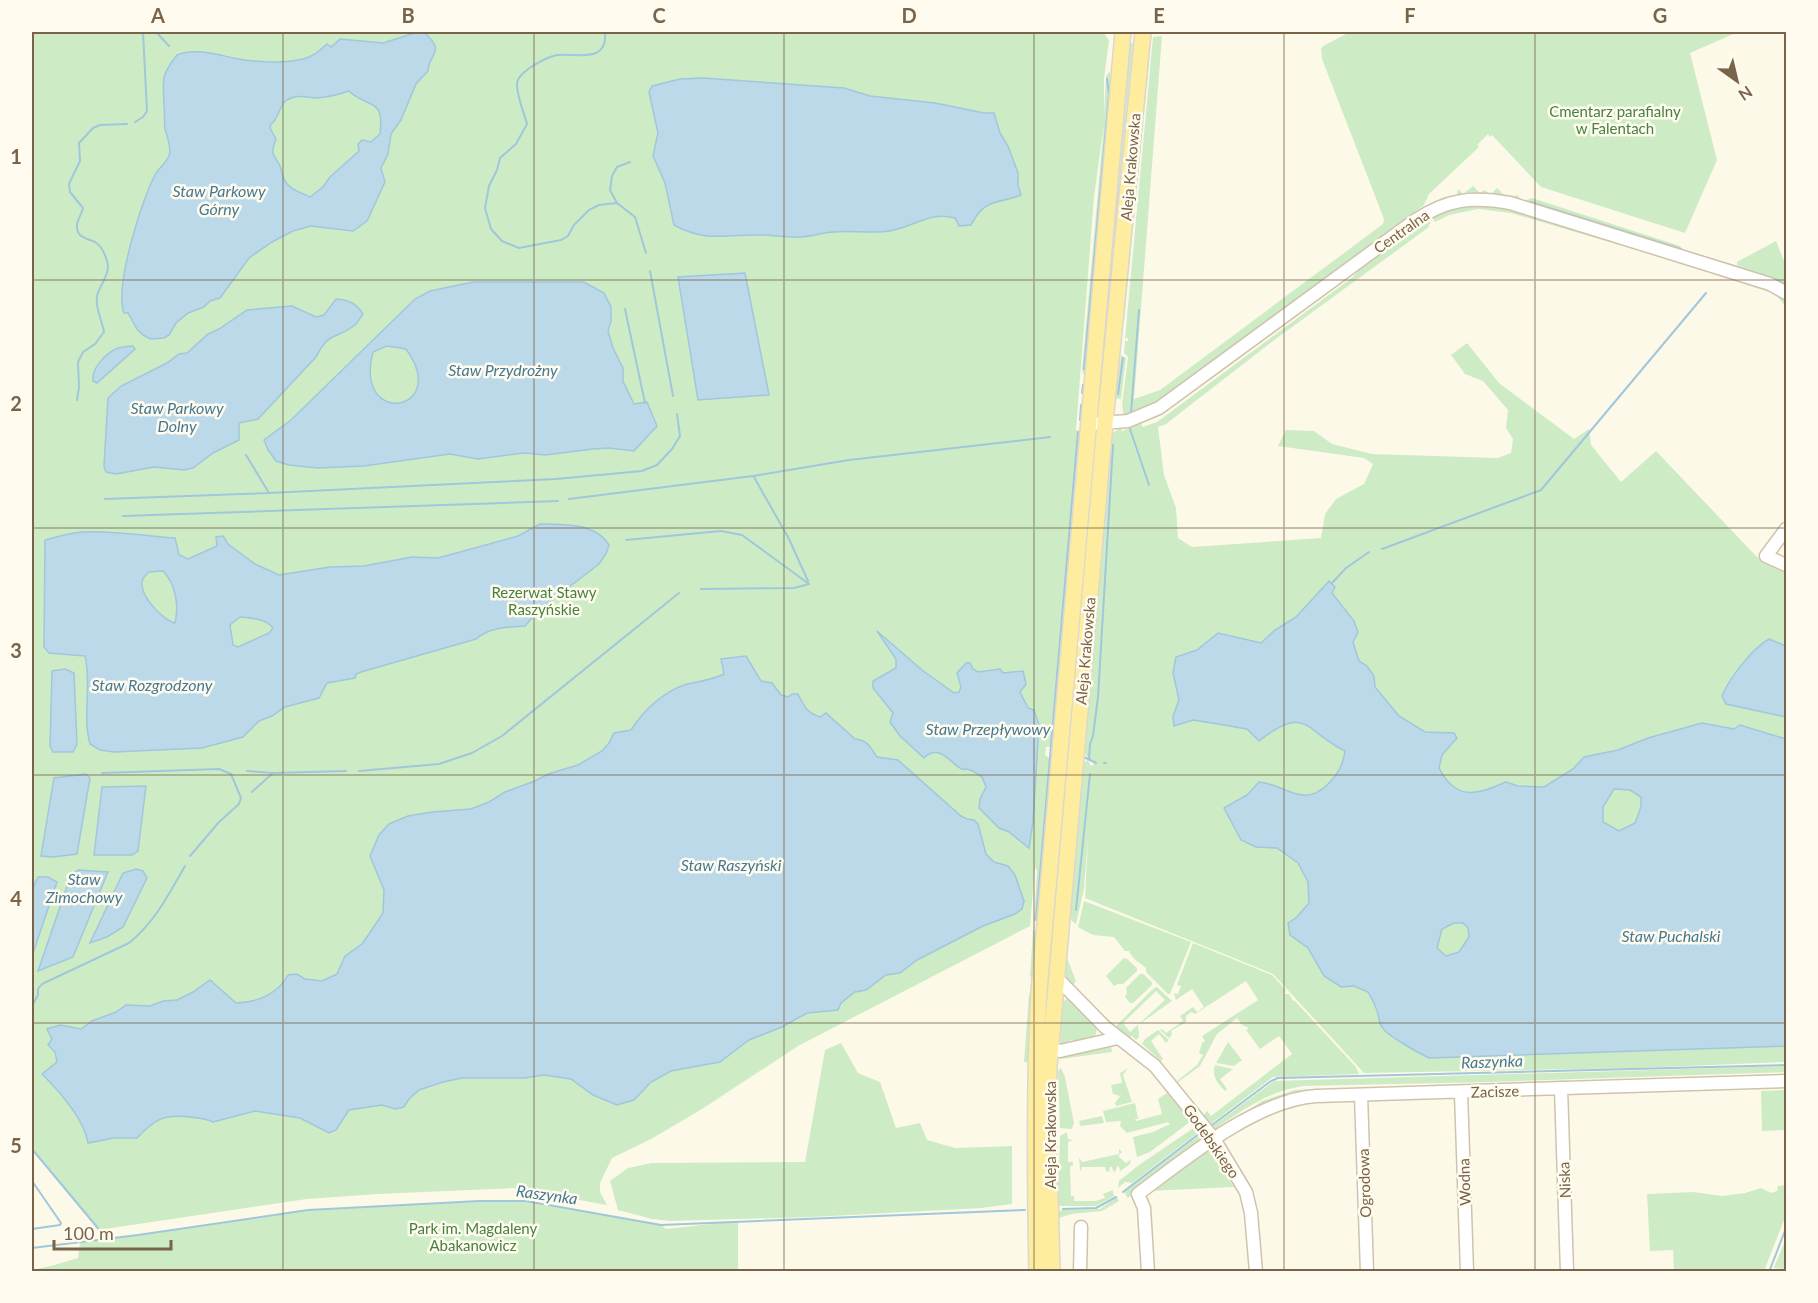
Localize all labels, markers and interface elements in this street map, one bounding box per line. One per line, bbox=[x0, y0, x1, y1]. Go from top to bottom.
text: A bbox=[150, 3, 165, 27]
text: B bbox=[401, 3, 415, 27]
text: C bbox=[652, 3, 666, 27]
text: D bbox=[901, 3, 917, 27]
text: E bbox=[1153, 3, 1165, 27]
text: F bbox=[1404, 3, 1416, 27]
text: G bbox=[1653, 3, 1667, 27]
north arrow bbox=[1707, 51, 1767, 111]
text: N bbox=[1735, 83, 1756, 105]
park label: Cmentarz parafialny w Falentach bbox=[1549, 102, 1681, 137]
street label: Aleja Krakowska bbox=[1116, 112, 1144, 222]
text: 1 bbox=[10, 144, 22, 168]
water label: Staw Parkowy Górny bbox=[172, 181, 266, 218]
street label: Centralna bbox=[1370, 205, 1432, 257]
water label: Staw Przydrożny bbox=[448, 360, 558, 379]
text: 2 bbox=[10, 391, 22, 415]
water label: Staw Parkowy Dolny bbox=[130, 398, 224, 435]
park label: Rezerwat Stawy Raszyńskie bbox=[491, 583, 597, 618]
street label: Aleja Krakowska bbox=[1071, 596, 1099, 706]
text: 3 bbox=[10, 638, 22, 662]
water label: Staw Rozgrodzony bbox=[92, 675, 213, 694]
water label: Staw Przepływowy bbox=[926, 719, 1051, 738]
water label: Staw Raszyński bbox=[681, 855, 782, 874]
water label: Staw Zimochowy bbox=[45, 869, 123, 906]
text: 4 bbox=[10, 886, 22, 910]
water label: Staw Puchalski bbox=[1621, 926, 1721, 945]
water label: Raszynka bbox=[1461, 1050, 1523, 1072]
street label: Aleja Krakowska bbox=[1041, 1081, 1059, 1189]
street label: Zacisze bbox=[1471, 1081, 1520, 1101]
street label: Godebskiego bbox=[1180, 1101, 1244, 1181]
text: 5 bbox=[10, 1133, 22, 1157]
street label: Ogrodowa bbox=[1354, 1148, 1374, 1218]
street label: Wodna bbox=[1454, 1158, 1474, 1206]
street label: Niska bbox=[1554, 1161, 1574, 1199]
water label: Raszynka bbox=[515, 1180, 579, 1208]
scale bar bbox=[54, 1213, 171, 1251]
park label: Park im. Magdaleny Abakanowicz bbox=[409, 1219, 538, 1254]
text: 100 m bbox=[63, 1222, 114, 1244]

